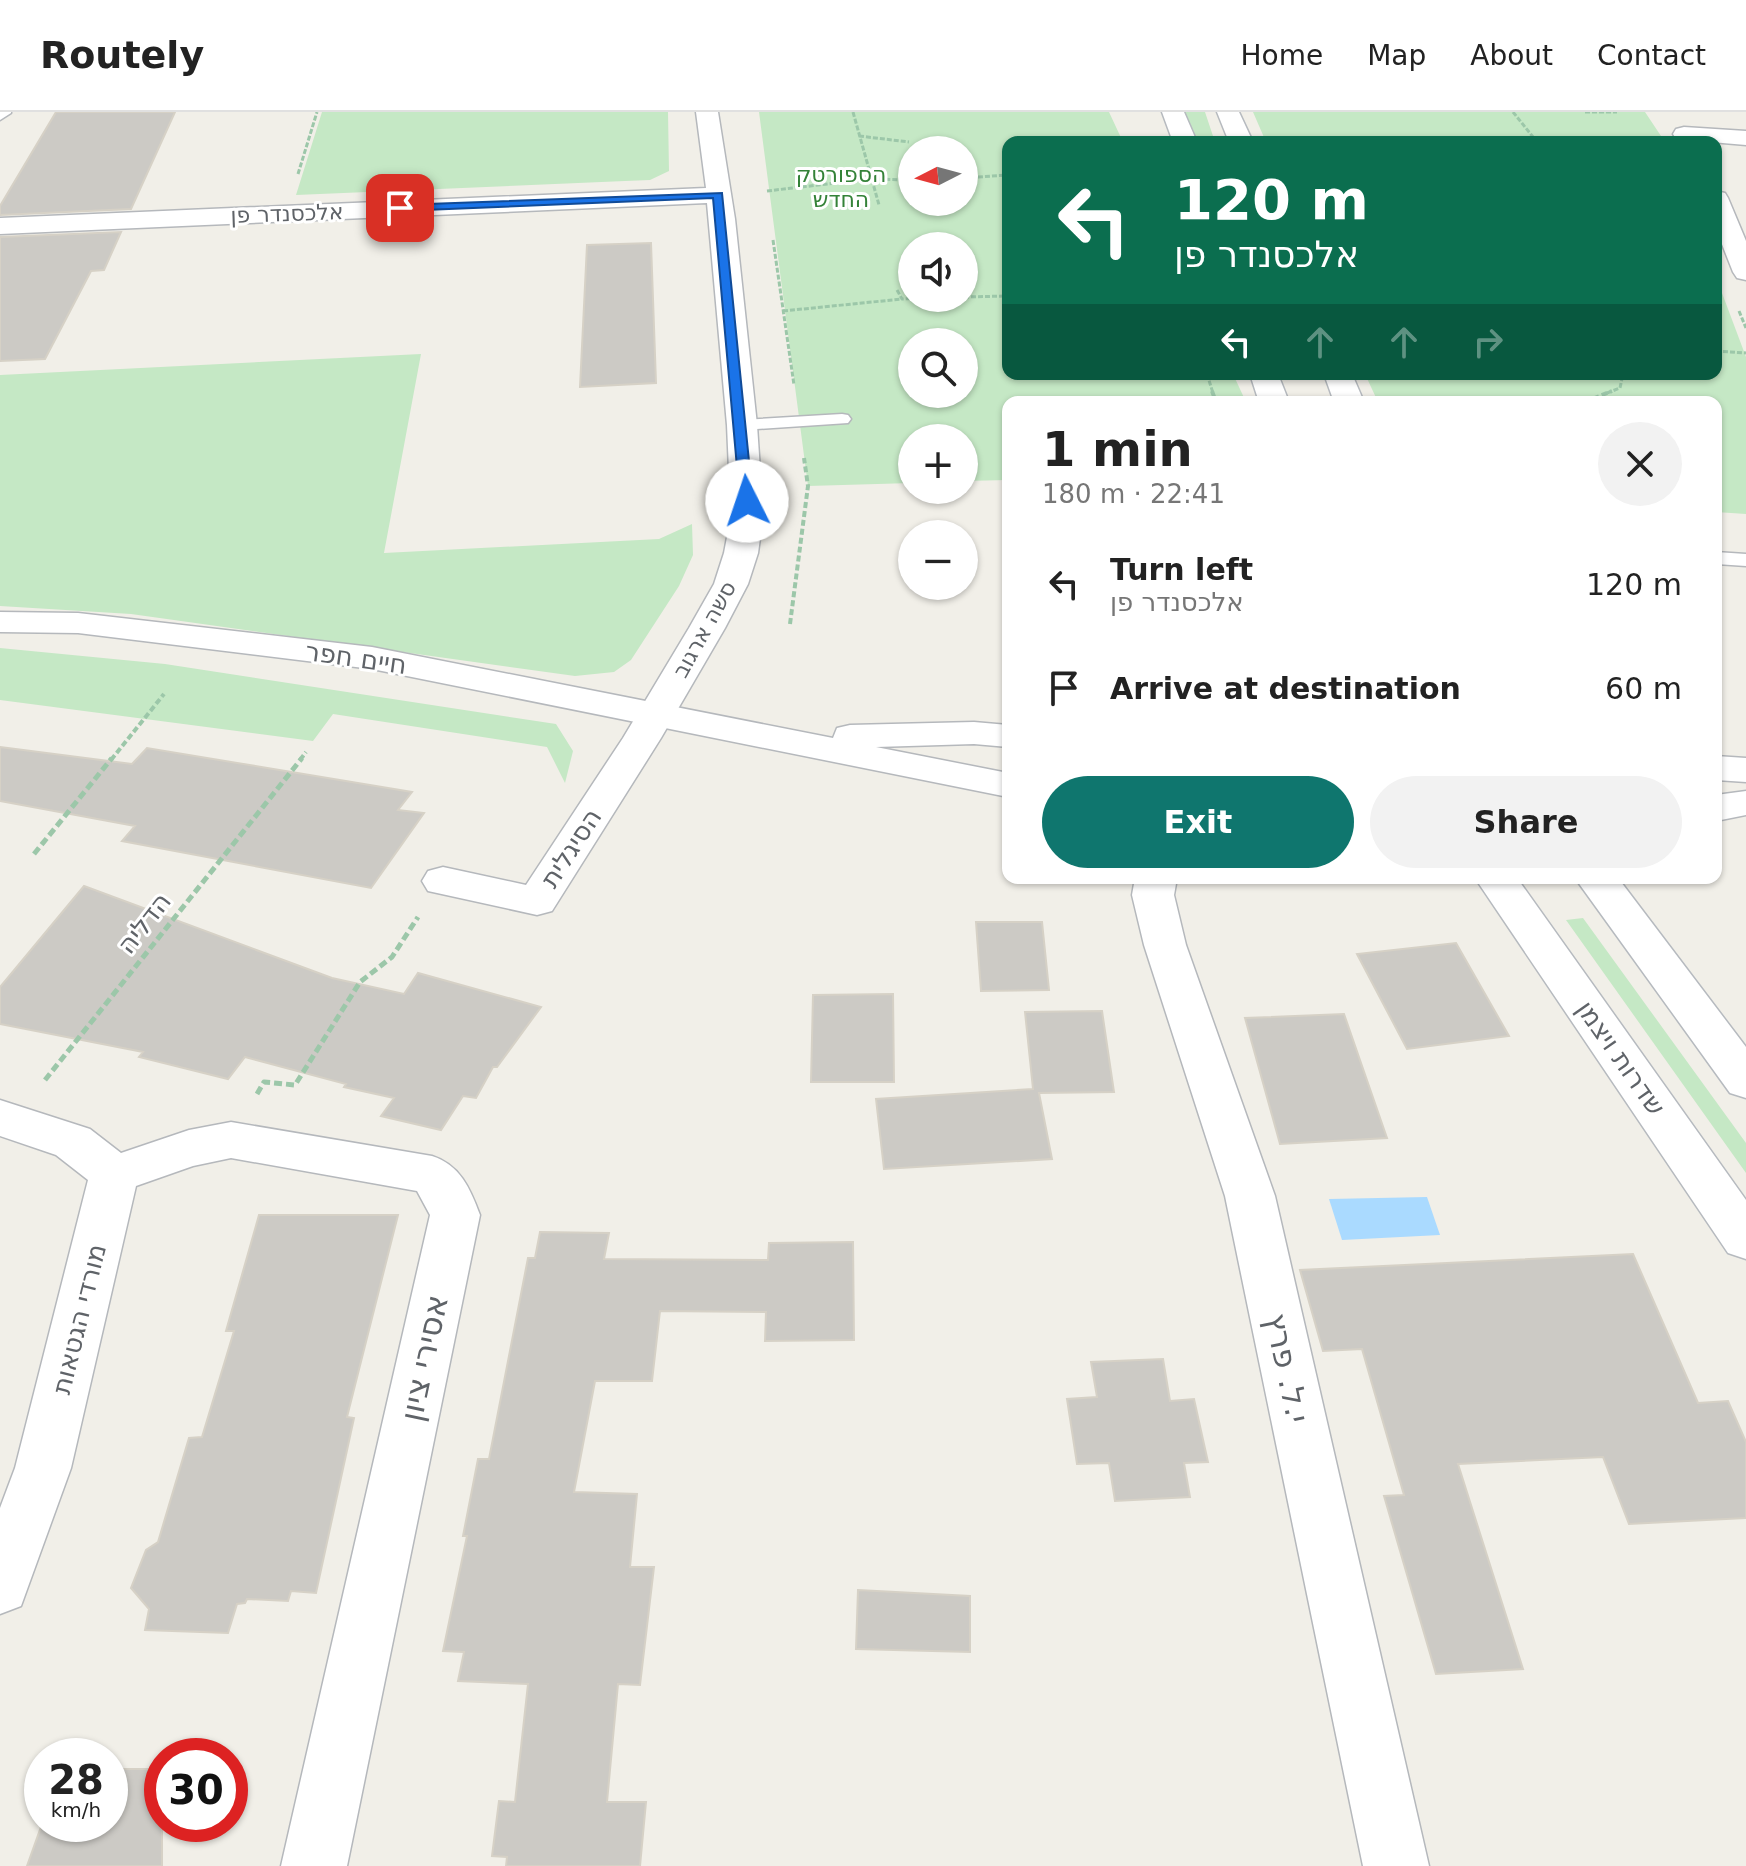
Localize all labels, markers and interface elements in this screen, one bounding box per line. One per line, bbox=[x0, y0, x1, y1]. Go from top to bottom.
text: Routely bbox=[40, 33, 204, 77]
text: Home bbox=[1240, 39, 1323, 72]
text: Map bbox=[1367, 39, 1426, 72]
text: About bbox=[1470, 39, 1553, 72]
text: Contact bbox=[1597, 39, 1706, 72]
north arrow bbox=[898, 136, 978, 216]
map controls bbox=[898, 136, 978, 600]
park label: הספורטק החדש bbox=[796, 162, 886, 212]
text: 120 m bbox=[1174, 167, 1369, 232]
icon: left bbox=[1042, 168, 1146, 272]
pin bbox=[366, 174, 434, 242]
icon: arrive bbox=[378, 186, 422, 230]
street label: אלכסנדר פן bbox=[230, 199, 344, 228]
button: sound bbox=[898, 232, 978, 312]
text: אלכסנדר פן bbox=[1174, 234, 1359, 275]
icon: left bbox=[1214, 320, 1258, 364]
icon: ahead bbox=[1298, 320, 1342, 364]
icon: ahead bbox=[1382, 320, 1426, 364]
icon: right bbox=[1466, 320, 1510, 364]
button: search bbox=[898, 328, 978, 408]
text: 1 min bbox=[1042, 421, 1193, 477]
button: close bbox=[1598, 422, 1682, 506]
button: + bbox=[898, 424, 978, 504]
position arrow bbox=[705, 459, 789, 543]
text: 180 m · 22:41 bbox=[1042, 479, 1225, 509]
button: − bbox=[898, 520, 978, 600]
text: Turn left bbox=[1110, 552, 1253, 587]
icon: left bbox=[1042, 562, 1086, 606]
text: 120 m bbox=[1586, 567, 1682, 602]
street label: סשה ארגוב bbox=[668, 577, 741, 682]
text: אלכסנדר פן bbox=[1110, 587, 1244, 617]
street label: חיים חפר bbox=[303, 636, 409, 680]
icon: arrive bbox=[1042, 666, 1086, 710]
text: Arrive at destination bbox=[1110, 671, 1461, 706]
text: 60 m bbox=[1605, 671, 1682, 706]
button: Exit bbox=[1042, 776, 1354, 868]
button: Share bbox=[1370, 776, 1682, 868]
street label: הסיגלית bbox=[534, 803, 608, 893]
street label: הדליה bbox=[111, 887, 177, 959]
street label: שדרות ויצמן bbox=[1571, 995, 1671, 1121]
street label: מורדי הגטאות bbox=[46, 1241, 112, 1397]
street label: אסירי ציון bbox=[392, 1291, 456, 1425]
street label: י.ל. פרץ bbox=[1257, 1310, 1317, 1426]
speed limit sign: 30 bbox=[144, 1738, 248, 1842]
text: 28 bbox=[48, 1757, 104, 1803]
text: km/h bbox=[51, 1798, 101, 1822]

